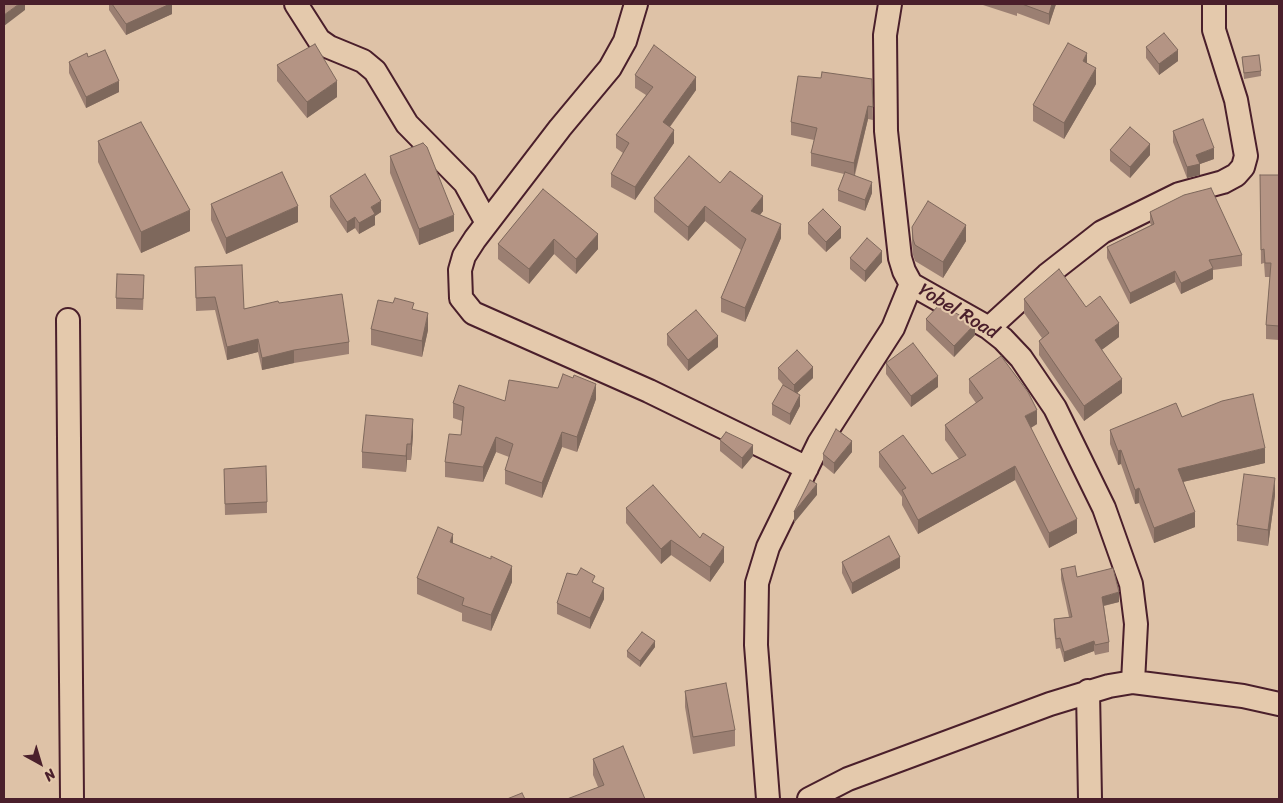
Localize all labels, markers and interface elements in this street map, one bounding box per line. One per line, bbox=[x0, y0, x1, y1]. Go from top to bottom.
street label: Yobel Road bbox=[914, 279, 1002, 345]
north arrow bbox=[15, 738, 65, 788]
text: N bbox=[38, 762, 61, 788]

